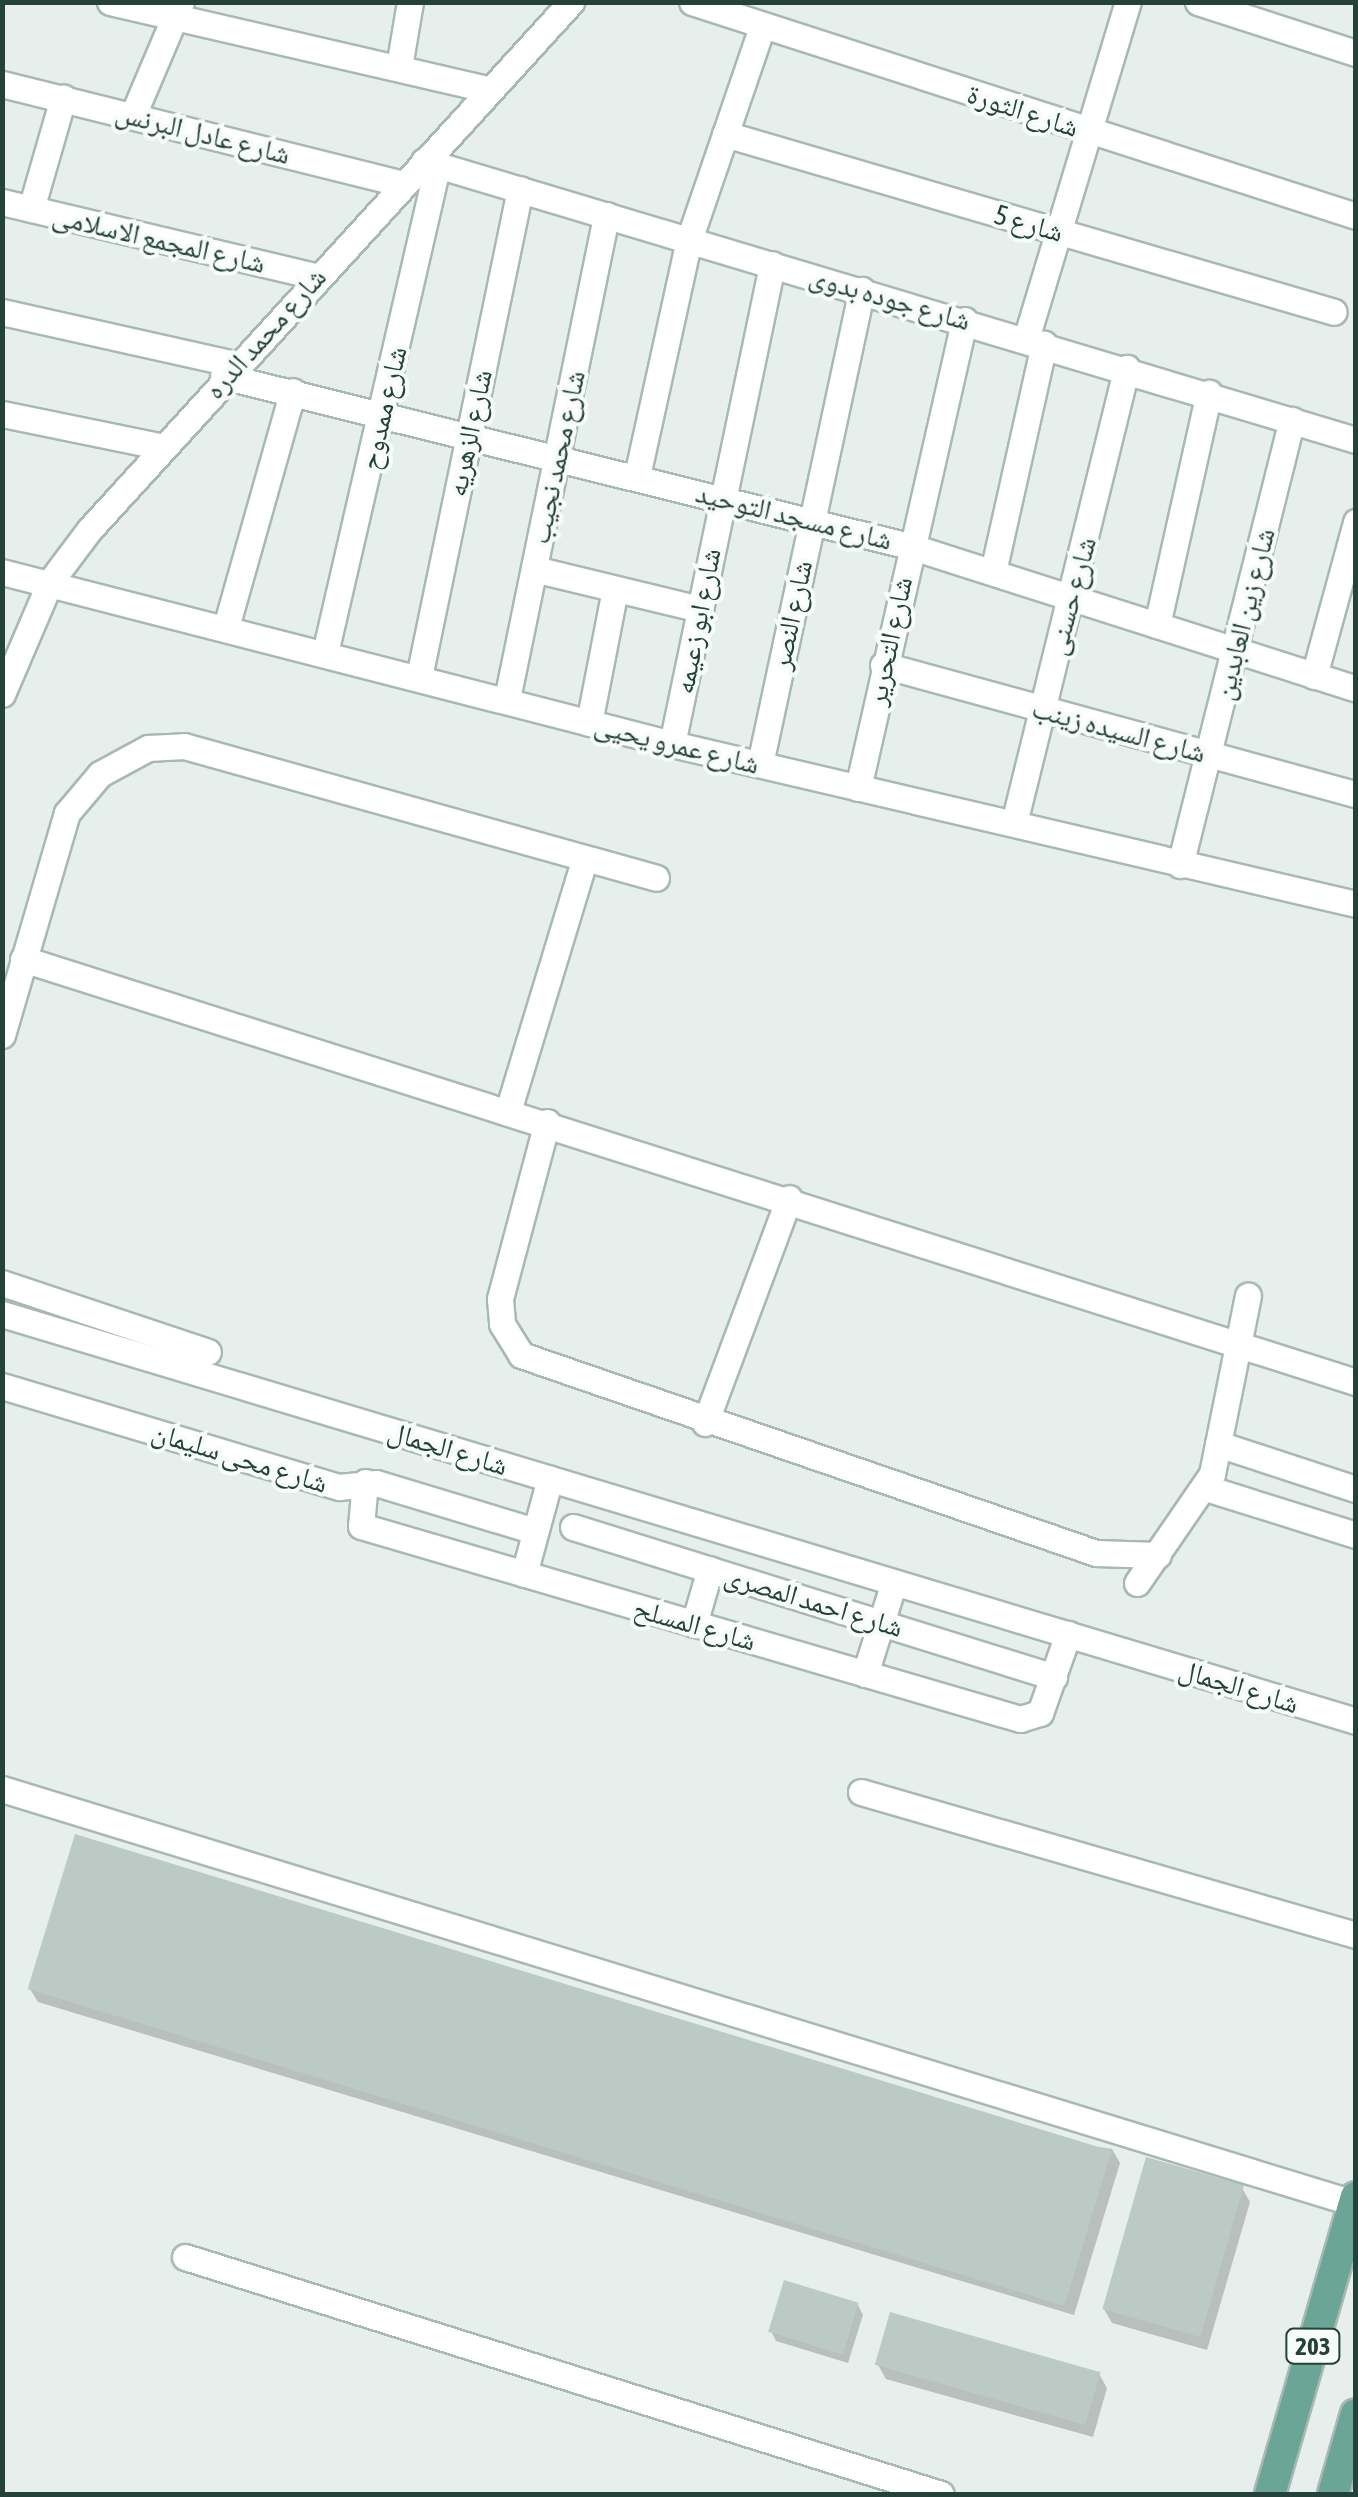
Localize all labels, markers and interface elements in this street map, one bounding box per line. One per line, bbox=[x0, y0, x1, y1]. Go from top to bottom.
street label: شارع الثورة bbox=[963, 76, 1083, 144]
street label: شارع عادل البرنس bbox=[112, 95, 294, 171]
street label: شارع 5 bbox=[991, 197, 1067, 249]
street label: شارع المجمع الاسلامى bbox=[49, 198, 269, 280]
street label: شارع جوده بدوى bbox=[805, 259, 975, 337]
street label: شارع محمد الدره bbox=[197, 260, 333, 406]
street label: شارع ممدوح bbox=[353, 343, 413, 473]
street label: شارع الزهريه bbox=[439, 367, 499, 499]
street label: شارع محمد نجيب bbox=[522, 367, 592, 547]
street label: شارع مسجد التوحيد bbox=[692, 475, 896, 557]
street label: شارع زين العابدين bbox=[1206, 525, 1282, 703]
street label: شارع حسنى bbox=[1039, 533, 1103, 659]
street label: شارع ابو زعيمه bbox=[666, 545, 728, 697]
street label: شارع النصر bbox=[763, 557, 819, 673]
street label: شارع التحرير bbox=[859, 574, 919, 708]
street label: شارع السيده زينب bbox=[1029, 691, 1209, 769]
street label: شارع عمرو يحيى bbox=[591, 707, 763, 781]
street label: شارع محى سليمان bbox=[148, 1414, 332, 1500]
street label: شارع الجمال bbox=[384, 1414, 512, 1482]
street label: شارع احمد المصرى bbox=[721, 1558, 907, 1644]
street label: شارع المسلح bbox=[630, 1591, 760, 1657]
street label: شارع الجمال bbox=[1175, 1652, 1303, 1720]
road number: 203 bbox=[1283, 2326, 1343, 2366]

